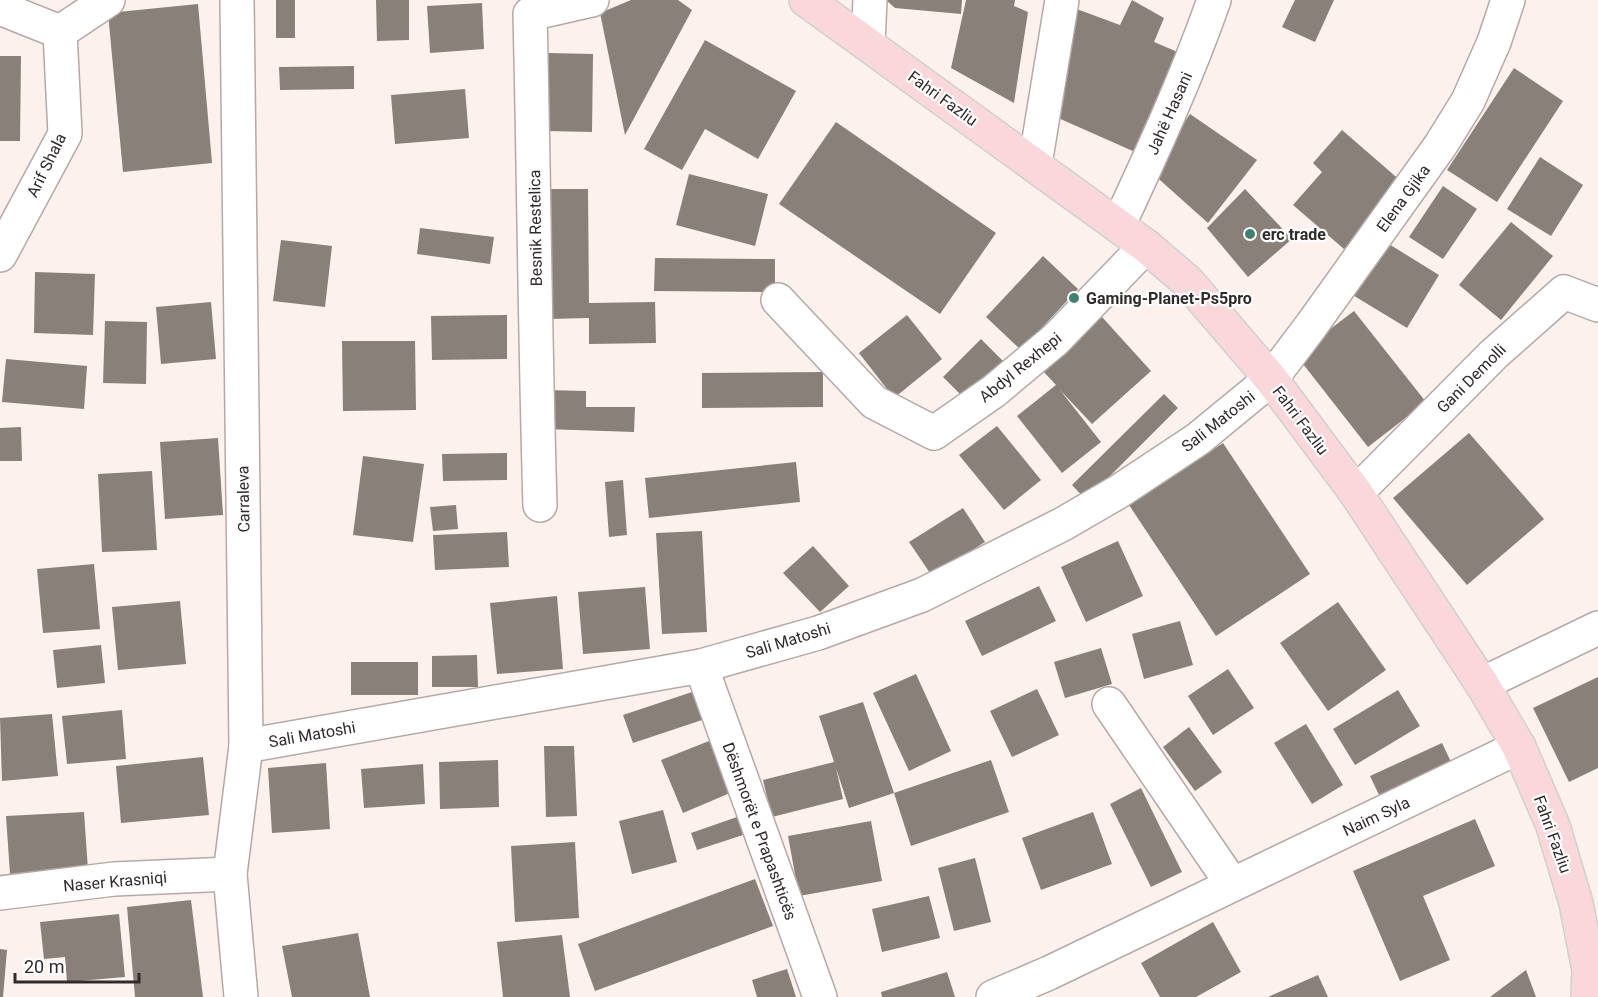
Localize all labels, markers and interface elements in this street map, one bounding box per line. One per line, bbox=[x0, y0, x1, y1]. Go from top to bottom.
street label: Fahri Fazliu bbox=[904, 67, 981, 130]
street label: Jahë Hasani bbox=[1143, 69, 1196, 158]
street label: Arif Shala bbox=[23, 130, 70, 200]
street label: Elena Gjika bbox=[1373, 161, 1434, 236]
street label: Besnik Restelica bbox=[525, 169, 546, 286]
place label: erc trade bbox=[1262, 225, 1326, 244]
marker: erc trade bbox=[1243, 227, 1257, 241]
place label: Gaming-Planet-Ps5pro bbox=[1086, 289, 1252, 308]
marker: Gaming-Planet-Ps5pro bbox=[1067, 291, 1081, 305]
street label: Abdyl Rexhepi bbox=[975, 328, 1065, 406]
street label: Gani Demolli bbox=[1433, 340, 1510, 417]
street label: Fahri Fazliu bbox=[1269, 382, 1333, 458]
street label: Sali Matoshi bbox=[1178, 387, 1259, 456]
street label: Carraleva bbox=[233, 465, 254, 533]
street label: Sali Matoshi bbox=[743, 619, 833, 662]
street label: Sali Matoshi bbox=[267, 718, 357, 751]
street label: Dëshmorët e Prapashticës bbox=[719, 740, 801, 923]
street label: Naim Syla bbox=[1340, 793, 1413, 840]
street label: Fahri Fazliu bbox=[1530, 793, 1575, 876]
street label: Naser Krasniqi bbox=[62, 867, 168, 895]
scale bar bbox=[15, 946, 140, 984]
text: 20 m bbox=[24, 956, 64, 977]

